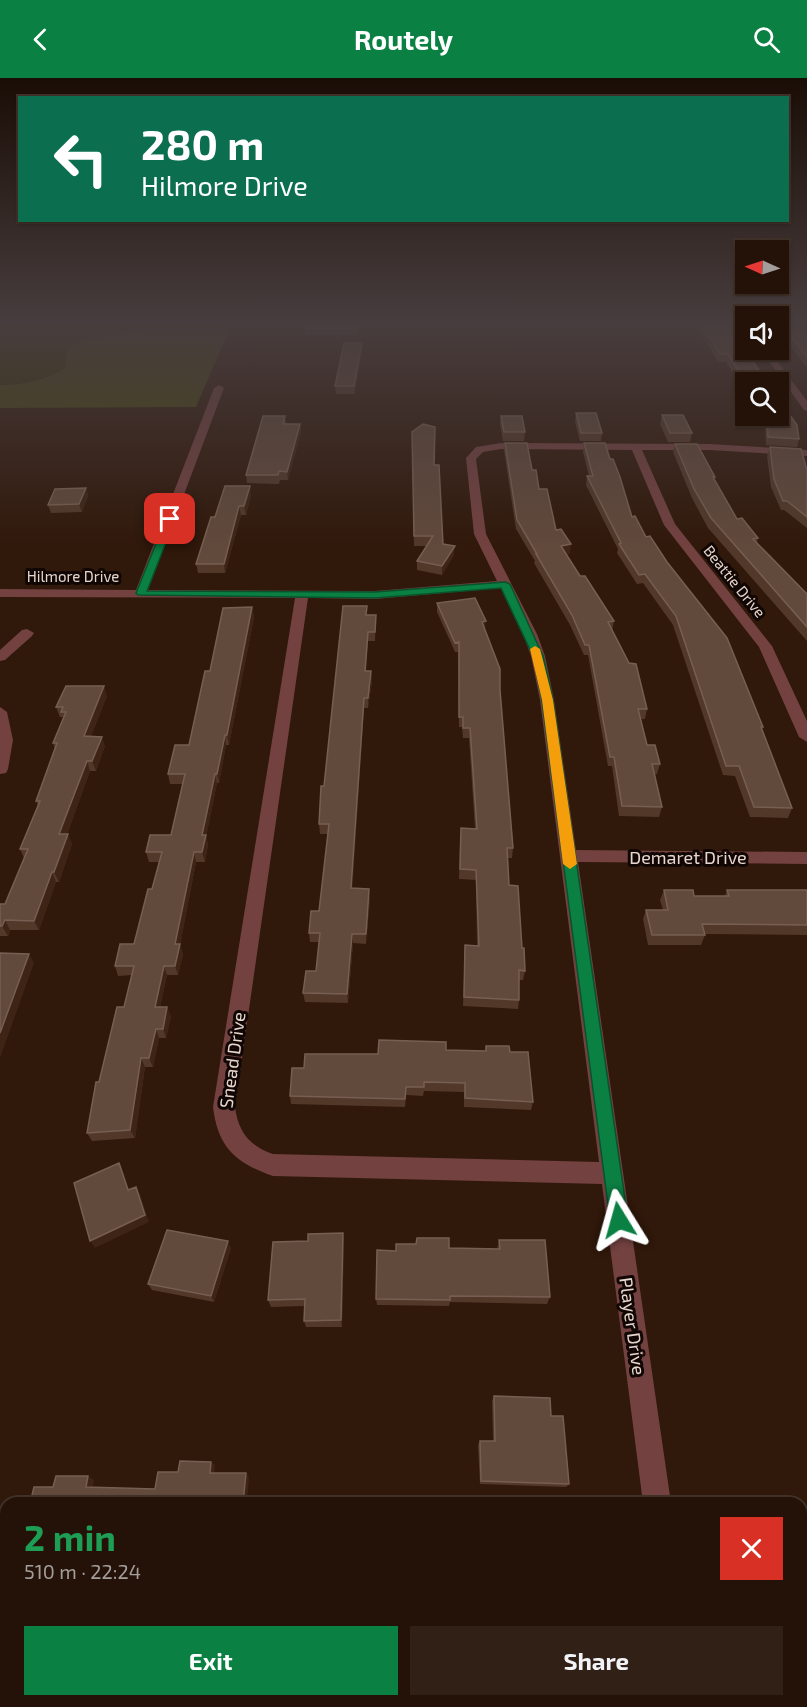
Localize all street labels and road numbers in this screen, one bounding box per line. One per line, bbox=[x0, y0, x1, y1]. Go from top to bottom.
street label: Beattie Drive bbox=[700, 541, 770, 621]
street label: Hilmore Drive bbox=[27, 567, 119, 585]
street label: Demaret Drive bbox=[629, 846, 747, 868]
street label: Snead Drive bbox=[214, 1010, 250, 1110]
street label: Player Drive bbox=[615, 1276, 651, 1376]

